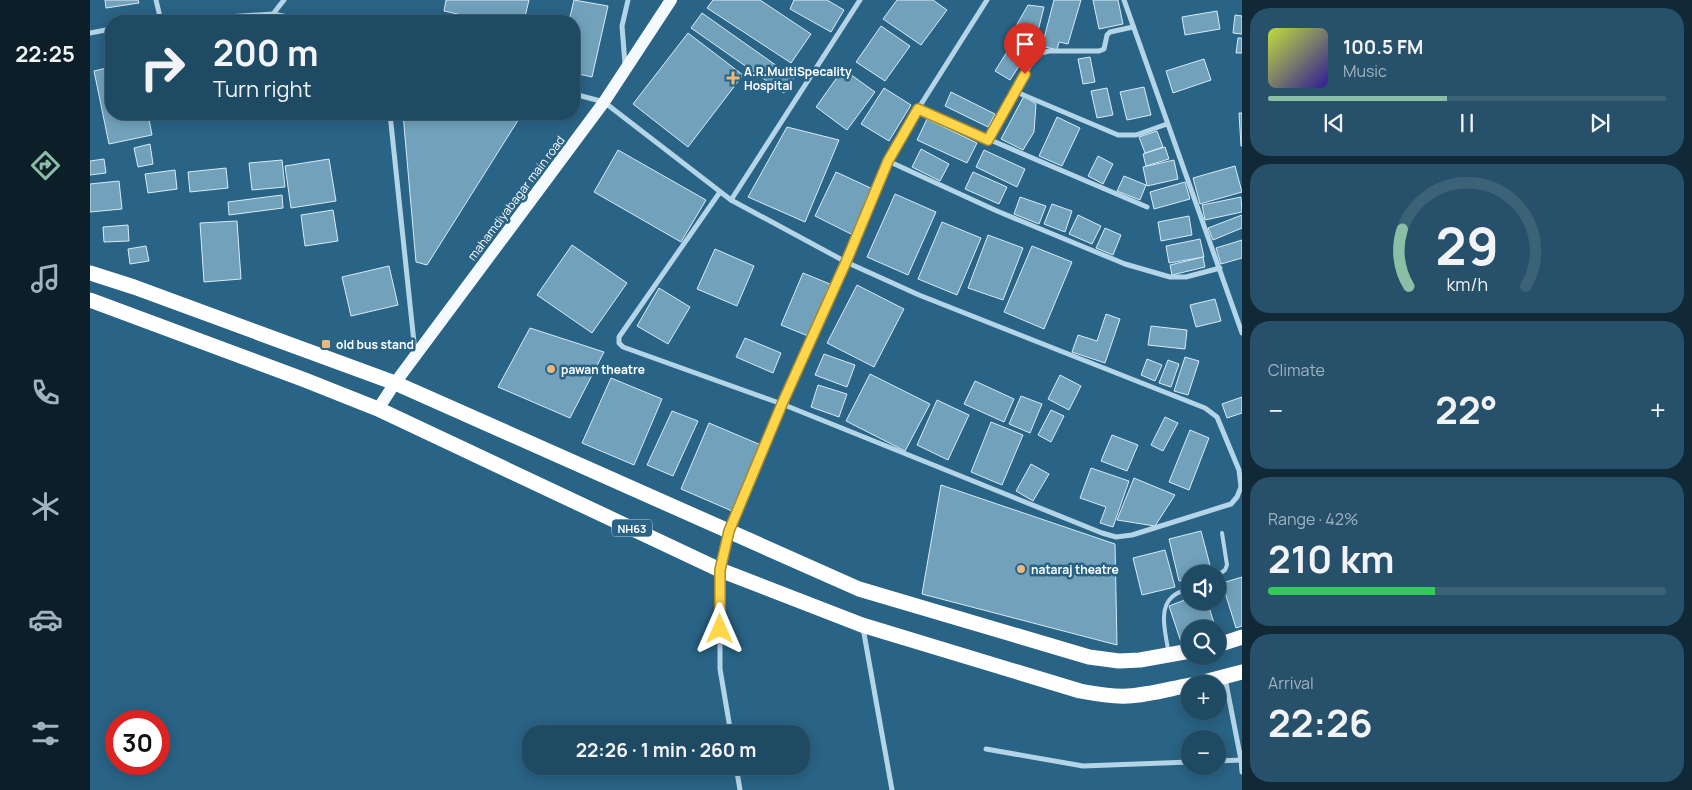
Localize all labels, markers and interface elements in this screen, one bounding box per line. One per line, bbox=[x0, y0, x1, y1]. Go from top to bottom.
pin bbox=[1004, 23, 1046, 74]
text: 200 m bbox=[213, 29, 318, 77]
icon: arrive bbox=[1011, 30, 1039, 58]
text: 100.5 FM bbox=[1343, 34, 1423, 60]
icon: right bbox=[130, 35, 195, 100]
text: 22:25 bbox=[15, 39, 75, 69]
text: Music bbox=[1343, 60, 1387, 82]
place label: A.R.MultiSpecality Hospital bbox=[744, 63, 852, 94]
marker: A.R.MultiSpecality Hospital bbox=[726, 71, 740, 85]
text: Turn right bbox=[213, 74, 311, 104]
icon: previous bbox=[1320, 109, 1348, 137]
icon: pause bbox=[1453, 109, 1481, 137]
icon: next bbox=[1586, 109, 1614, 137]
street label: mahamdiyabagar main road bbox=[463, 132, 569, 264]
icon: directions bbox=[28, 148, 63, 183]
text: 29 bbox=[1435, 210, 1499, 281]
icon: music bbox=[28, 261, 63, 296]
text: km/h bbox=[1446, 272, 1488, 296]
place label: old bus stand bbox=[336, 336, 414, 353]
marker: old bus stand bbox=[320, 338, 332, 350]
text: Climate bbox=[1268, 359, 1325, 381]
place label: pawan theatre bbox=[561, 361, 645, 378]
marker: pawan theatre bbox=[545, 363, 557, 375]
icon: phone bbox=[28, 375, 63, 410]
text: 22° bbox=[1435, 383, 1498, 435]
text: − bbox=[1268, 391, 1283, 429]
text: + bbox=[1650, 391, 1666, 429]
icon: climate bbox=[28, 489, 63, 524]
text: Range · 42% bbox=[1268, 508, 1358, 530]
road number: NH63 bbox=[612, 520, 652, 536]
text: 210 km bbox=[1268, 532, 1394, 584]
place label: nataraj theatre bbox=[1031, 561, 1119, 578]
marker: nataraj theatre bbox=[1015, 563, 1027, 575]
map controls bbox=[1181, 565, 1226, 775]
button: sound bbox=[1181, 565, 1226, 610]
icon: car bbox=[28, 602, 63, 637]
position arrow bbox=[693, 602, 745, 654]
button: search bbox=[1181, 620, 1226, 665]
text: Arrival bbox=[1268, 672, 1314, 694]
button: + bbox=[1181, 675, 1226, 720]
text: 22:26 bbox=[1268, 696, 1373, 748]
speed limit sign: 30 bbox=[105, 710, 170, 775]
icon: filters bbox=[28, 716, 63, 751]
button: − bbox=[1181, 730, 1226, 775]
text: 22:26 · 1 min · 260 m bbox=[576, 737, 756, 763]

